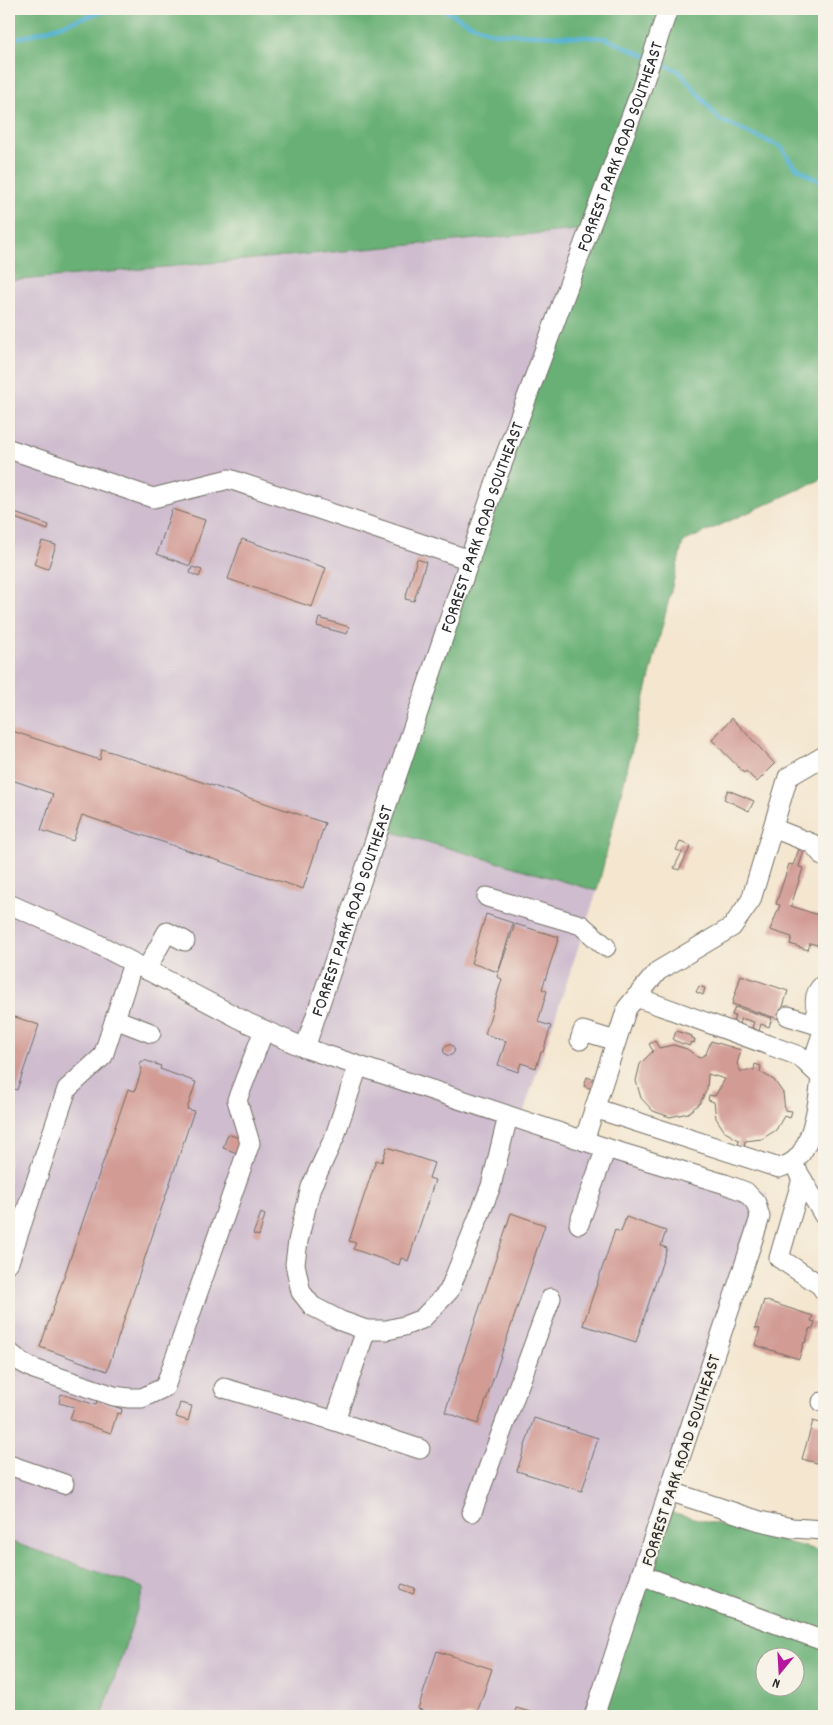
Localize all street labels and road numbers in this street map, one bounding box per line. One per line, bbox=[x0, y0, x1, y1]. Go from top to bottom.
street label: FORREST PARK ROAD SOUTHEAST bbox=[572, 39, 671, 256]
street label: FORREST PARK ROAD SOUTHEAST bbox=[436, 419, 532, 637]
street label: FORREST PARK ROAD SOUTHEAST bbox=[306, 802, 401, 1020]
street label: FORREST PARK ROAD SOUTHEAST bbox=[636, 1352, 728, 1570]

